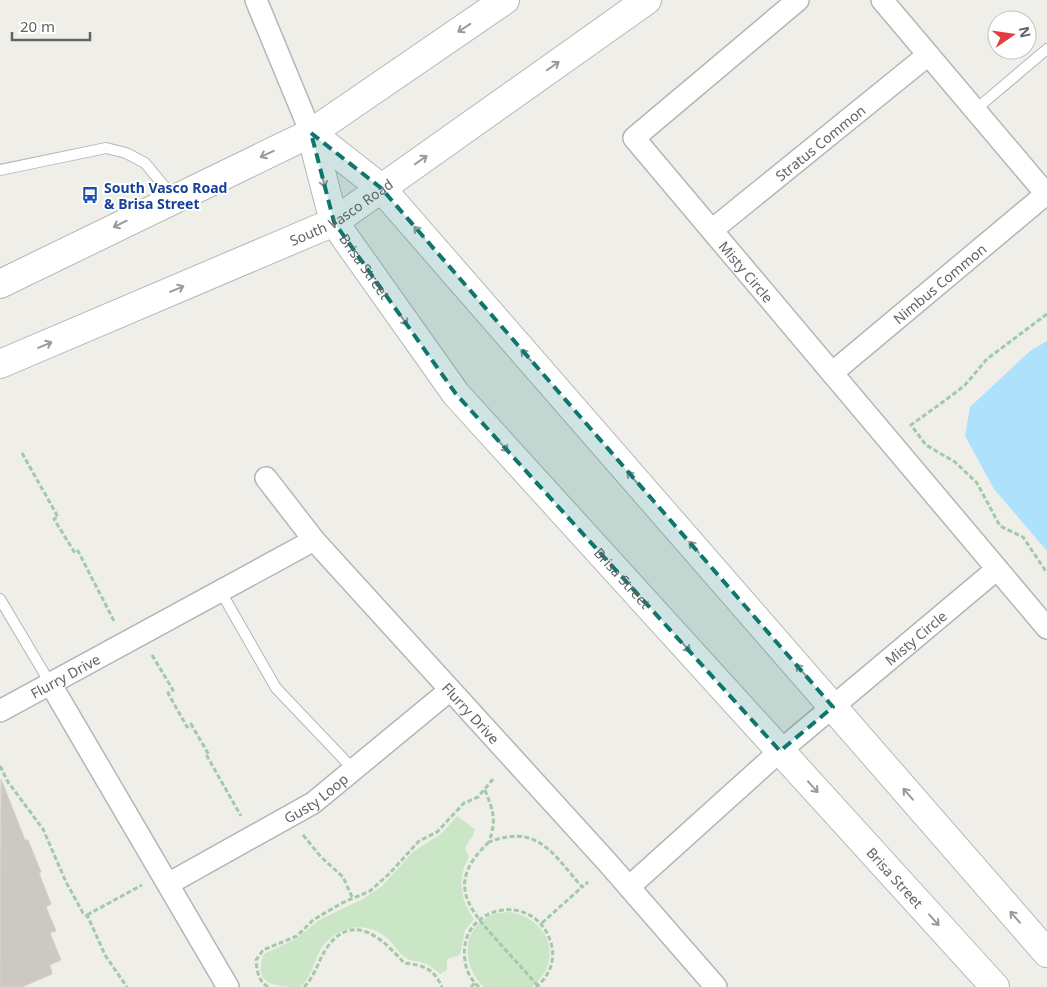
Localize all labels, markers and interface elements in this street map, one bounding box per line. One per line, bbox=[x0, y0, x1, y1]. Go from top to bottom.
scale bar bbox=[12, 10, 90, 42]
north arrow bbox=[987, 10, 1037, 60]
text: 20 m bbox=[20, 16, 55, 36]
one-way arrow bbox=[458, 23, 472, 33]
text: N bbox=[1015, 24, 1036, 40]
one-way arrow bbox=[546, 61, 560, 71]
street label: Stratus Common bbox=[771, 100, 869, 185]
one-way arrow bbox=[260, 150, 275, 160]
one-way arrow bbox=[413, 155, 427, 165]
one-way arrow bbox=[319, 172, 328, 188]
street label: South Vasco Road bbox=[286, 174, 396, 249]
place label: South Vasco Road & Brisa Street bbox=[104, 178, 227, 213]
bus stop icon: South Vasco Road & Brisa Street bbox=[80, 185, 100, 205]
one-way arrow bbox=[113, 220, 128, 229]
one-way arrow bbox=[414, 226, 425, 239]
street label: Brisa Street bbox=[336, 230, 395, 303]
street label: Misty Circle bbox=[715, 237, 778, 306]
street label: Nimbus Common bbox=[889, 239, 990, 328]
one-way arrow bbox=[169, 283, 184, 293]
one-way arrow bbox=[397, 312, 408, 325]
one-way arrow bbox=[37, 339, 52, 349]
one-way arrow bbox=[520, 348, 531, 361]
one-way arrow bbox=[498, 440, 509, 453]
one-way arrow bbox=[627, 471, 638, 484]
one-way arrow bbox=[688, 541, 700, 554]
street label: Brisa Street bbox=[590, 543, 655, 612]
street label: Misty Circle bbox=[881, 606, 950, 669]
one-way arrow bbox=[679, 639, 691, 652]
street label: Flurry Drive bbox=[27, 649, 103, 702]
one-way arrow bbox=[795, 663, 806, 676]
street label: Flurry Drive bbox=[438, 678, 504, 748]
street label: Gusty Loop bbox=[280, 769, 352, 827]
one-way arrow bbox=[807, 780, 818, 793]
one-way arrow bbox=[902, 788, 914, 801]
street label: Brisa Street bbox=[863, 843, 928, 912]
one-way arrow bbox=[1009, 910, 1021, 923]
one-way arrow bbox=[928, 913, 940, 926]

